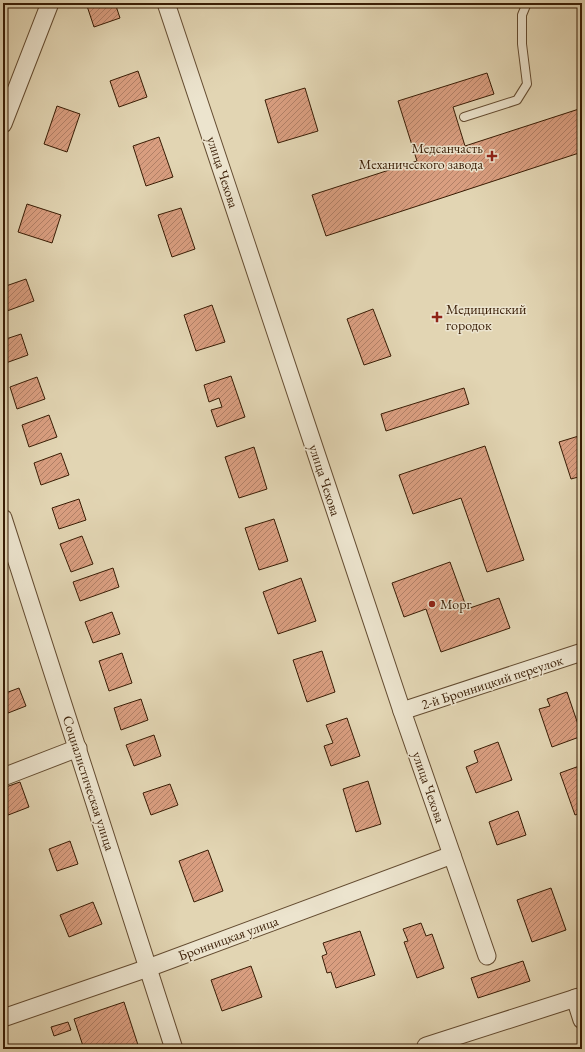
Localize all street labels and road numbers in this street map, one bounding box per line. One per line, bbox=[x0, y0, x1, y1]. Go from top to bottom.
street label: улица Чехова bbox=[203, 134, 243, 211]
street label: улица Чехова bbox=[305, 442, 345, 519]
street label: 2-й Бронницкий переулок bbox=[419, 650, 565, 713]
street label: Социалистическая улица bbox=[59, 713, 119, 853]
street label: улица Чехова bbox=[408, 749, 450, 825]
street label: Бронницкая улица bbox=[175, 911, 281, 964]

